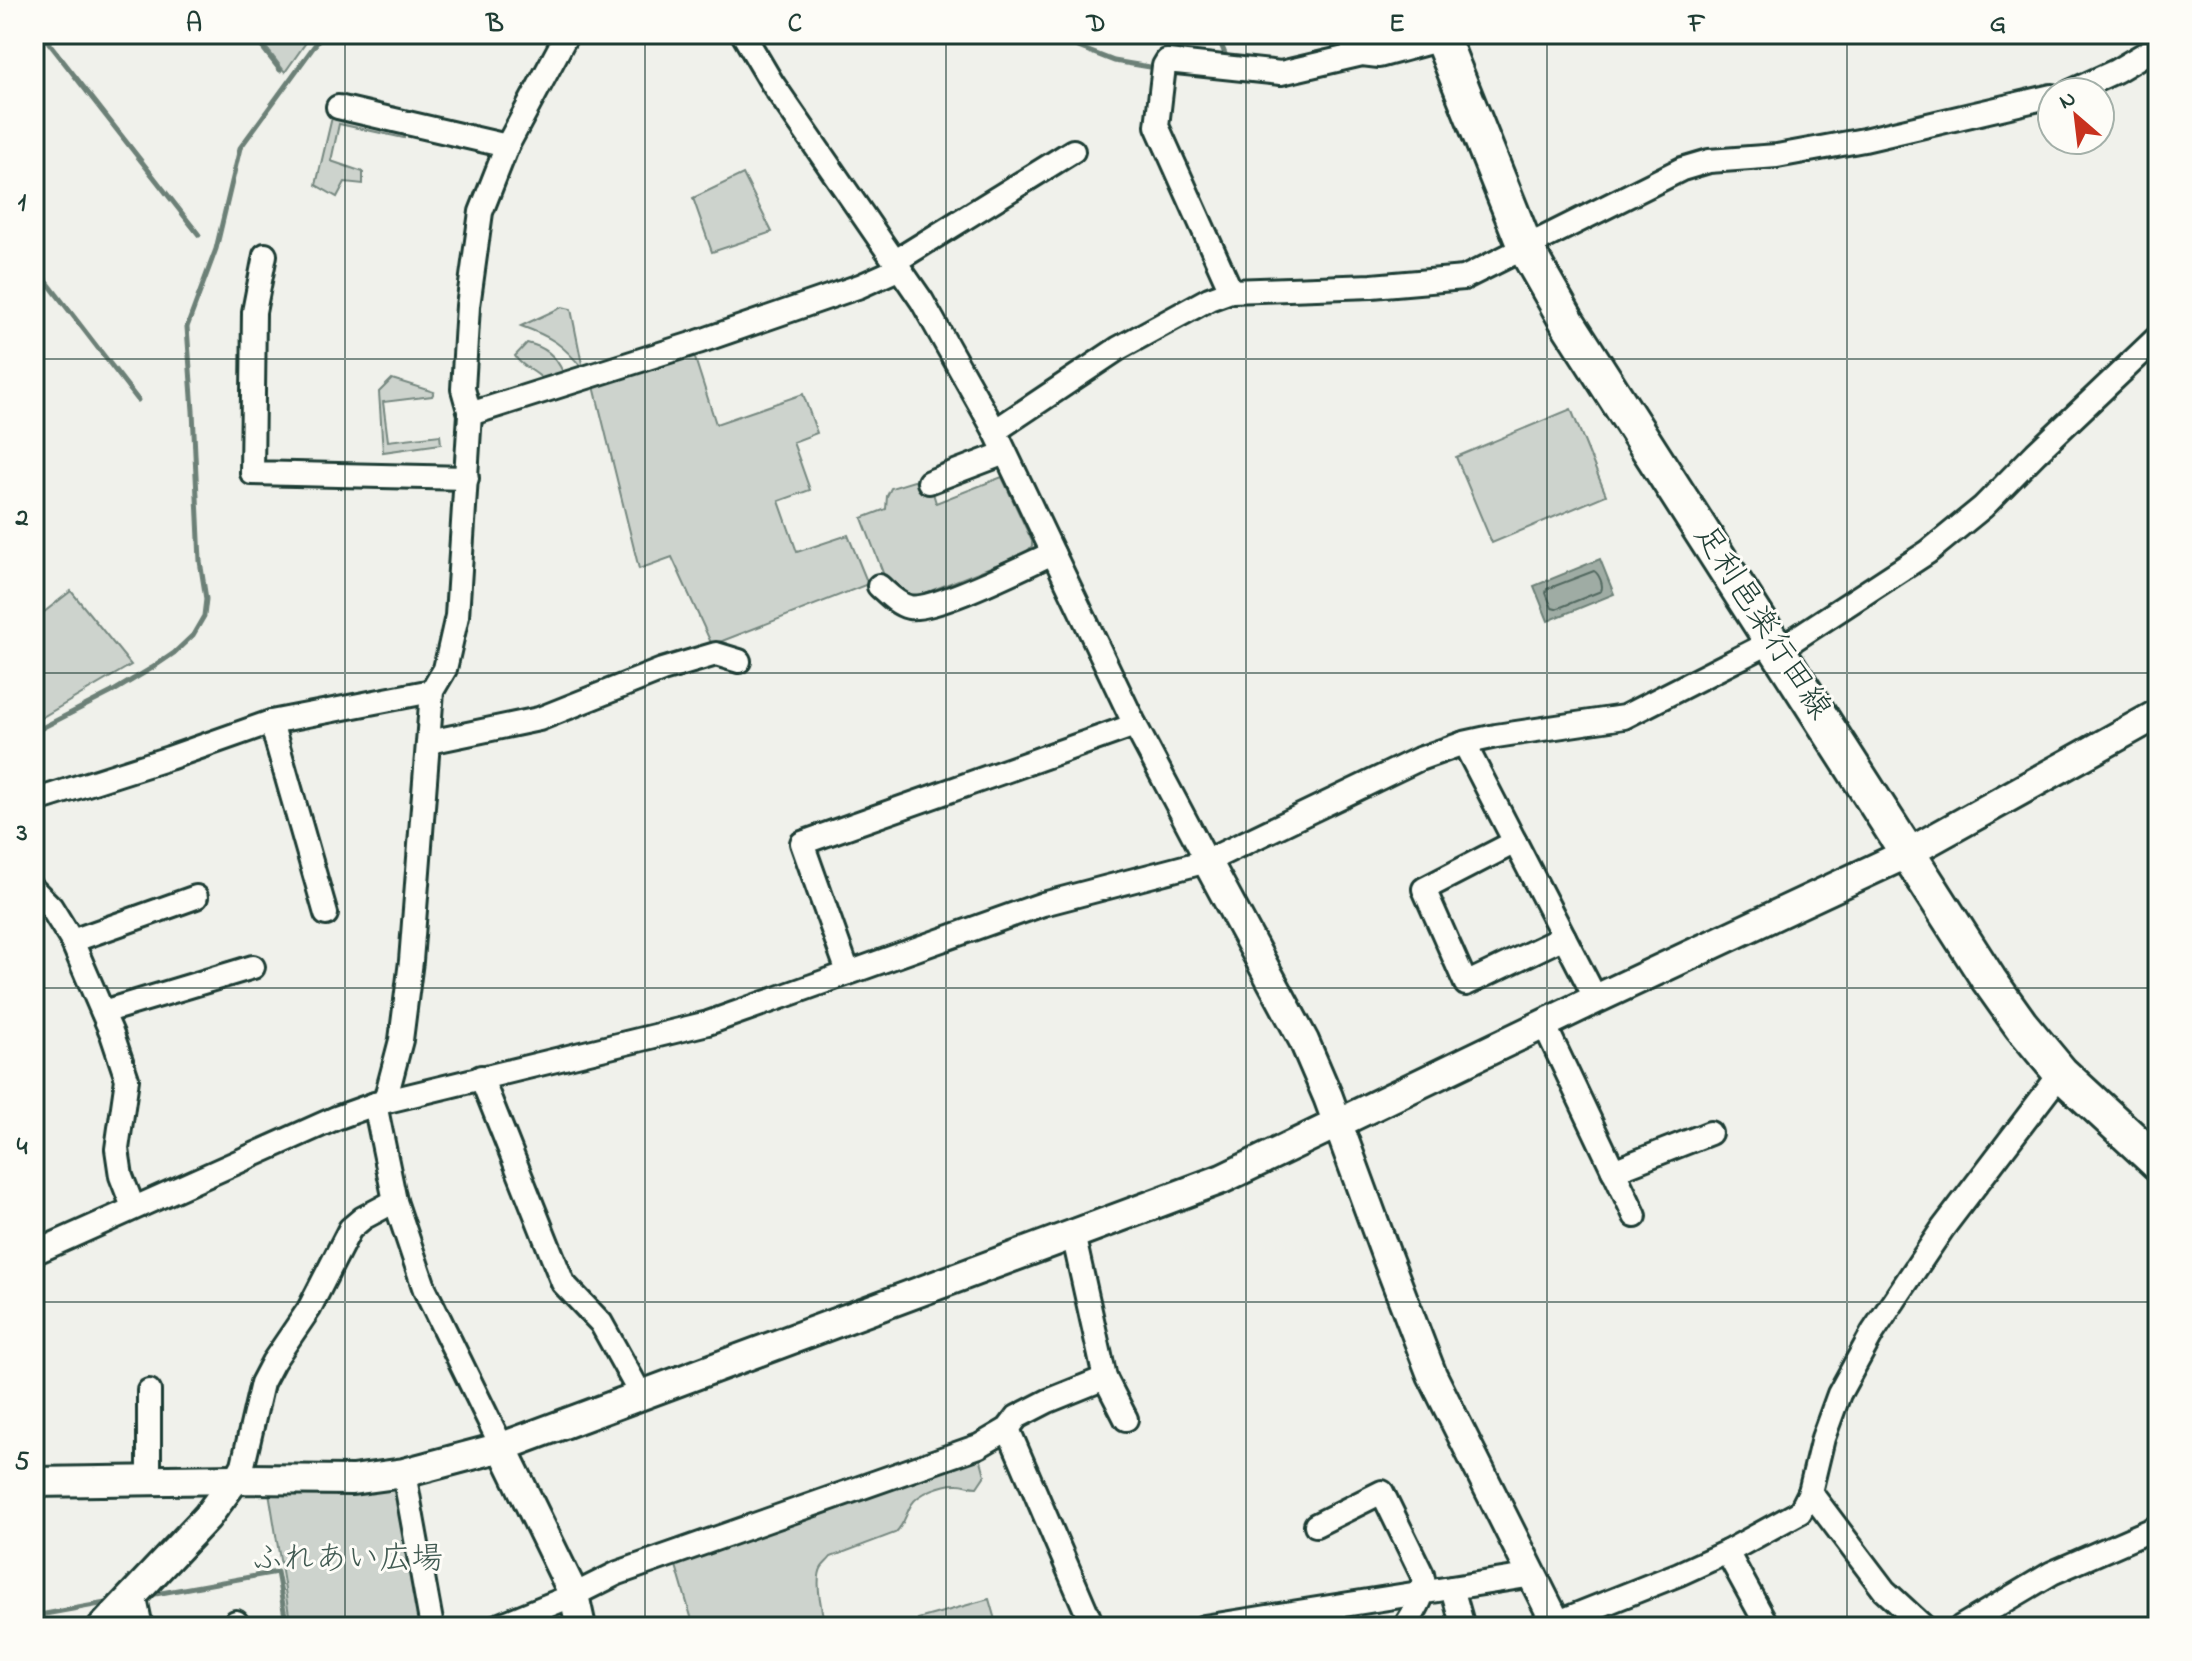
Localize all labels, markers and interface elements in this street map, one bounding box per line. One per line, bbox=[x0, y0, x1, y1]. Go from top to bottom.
text: A bbox=[186, 6, 202, 44]
text: B bbox=[485, 6, 504, 44]
text: C bbox=[788, 6, 802, 44]
text: D bbox=[1085, 6, 1106, 44]
text: E bbox=[1389, 6, 1405, 44]
text: F bbox=[1687, 6, 1706, 44]
text: G bbox=[1990, 6, 2006, 44]
north arrow bbox=[2036, 76, 2116, 156]
text: N bbox=[2054, 83, 2082, 119]
text: 1 bbox=[18, 185, 27, 223]
text: 2 bbox=[15, 500, 29, 538]
street label: 足利邑楽行田線 bbox=[1680, 516, 1842, 730]
text: 3 bbox=[16, 815, 28, 853]
text: 4 bbox=[17, 1129, 28, 1167]
text: 5 bbox=[15, 1444, 30, 1482]
park label: ふれあい広場 bbox=[251, 1537, 443, 1584]

